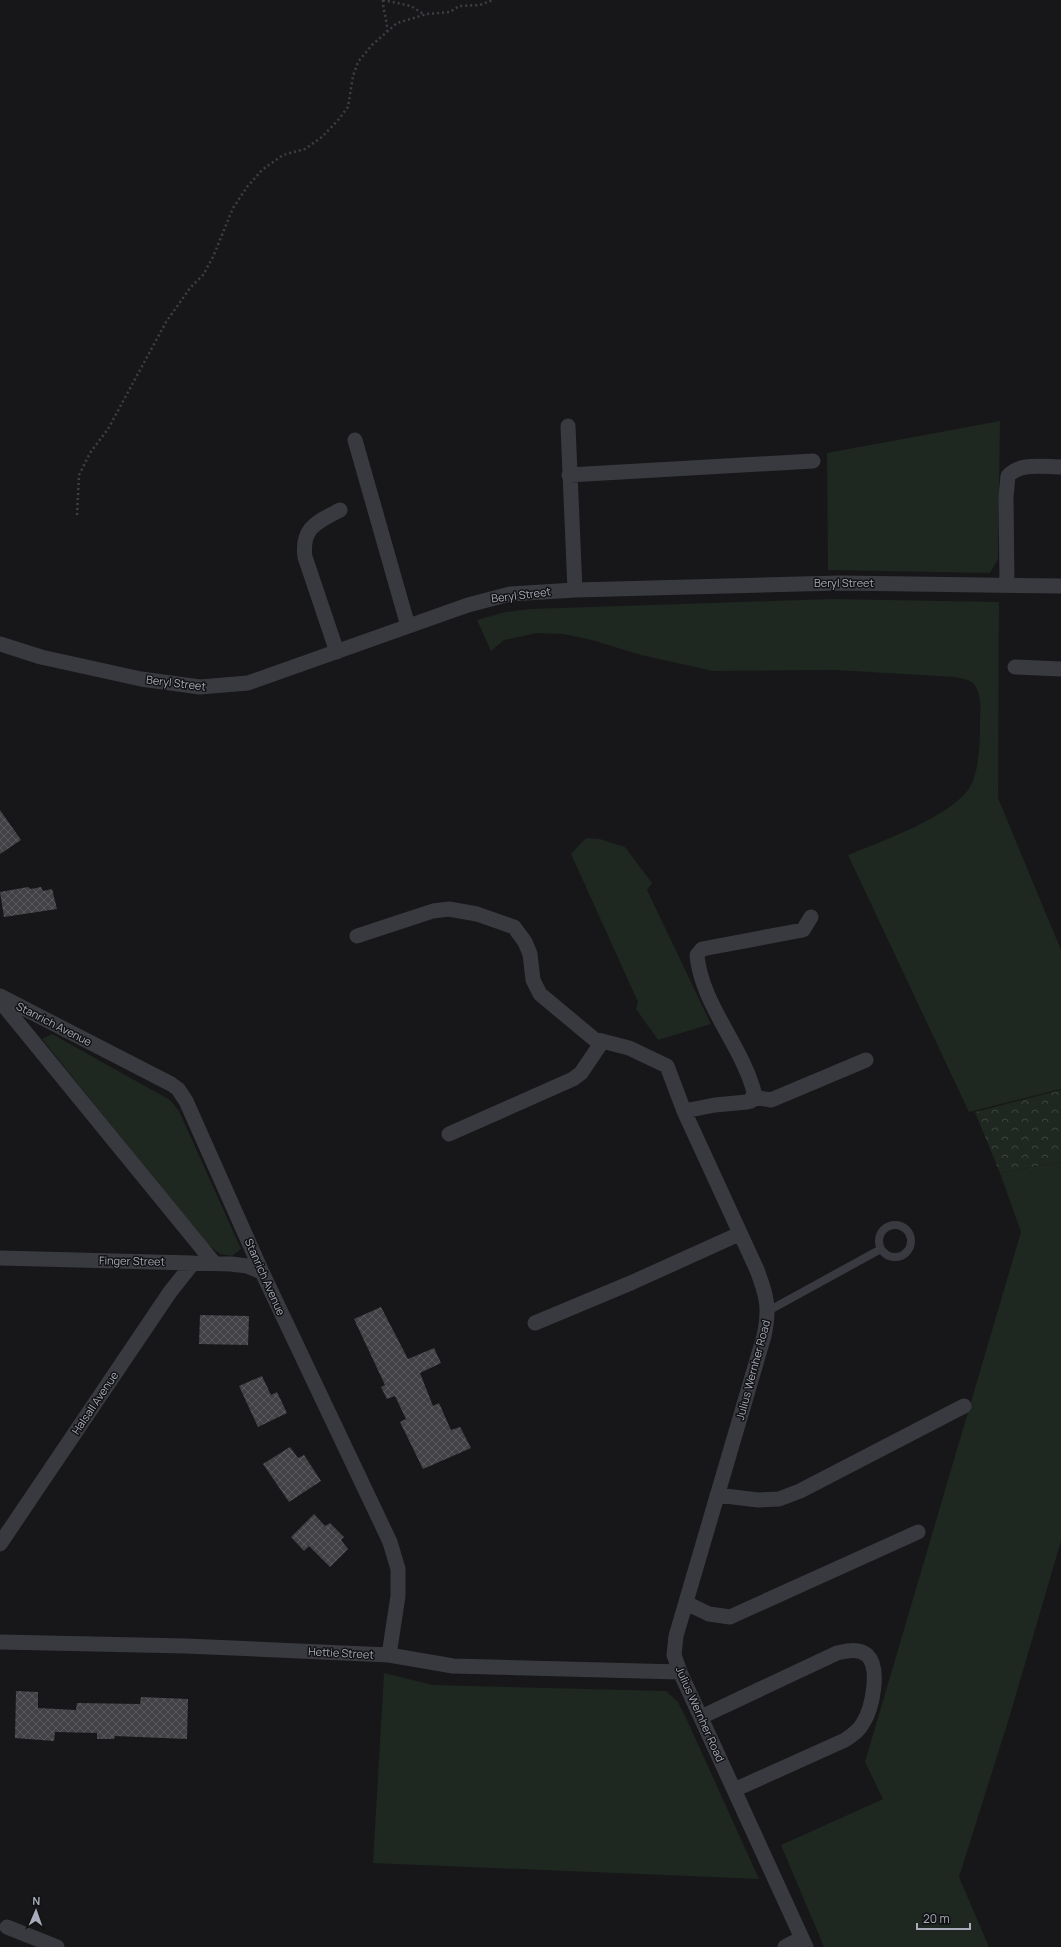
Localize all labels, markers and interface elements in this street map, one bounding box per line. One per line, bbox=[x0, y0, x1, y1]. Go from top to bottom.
street label: Beryl Street bbox=[814, 575, 874, 590]
street label: Beryl Street bbox=[490, 583, 552, 606]
street label: Beryl Street bbox=[145, 671, 207, 694]
street label: Stanrich Avenue bbox=[14, 998, 95, 1049]
street label: Stanrich Avenue bbox=[242, 1236, 289, 1318]
street label: Finger Street bbox=[99, 1252, 165, 1269]
street label: Julius Wernher Road bbox=[732, 1318, 773, 1422]
street label: Halsall Avenue bbox=[68, 1368, 122, 1437]
street label: Hettie Street bbox=[308, 1643, 374, 1662]
street label: Julius Wernher Road bbox=[673, 1664, 728, 1764]
north arrow bbox=[16, 1891, 56, 1931]
text: N bbox=[32, 1893, 41, 1908]
scale bar bbox=[917, 1905, 970, 1931]
text: 20 m bbox=[923, 1910, 950, 1927]

